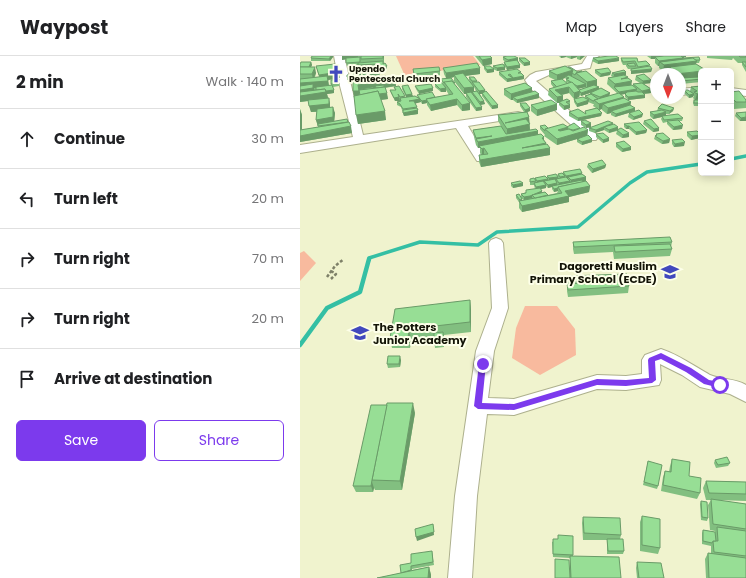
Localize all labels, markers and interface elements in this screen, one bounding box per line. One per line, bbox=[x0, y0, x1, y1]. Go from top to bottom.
text: Waypost bbox=[20, 14, 108, 41]
text: Map bbox=[566, 17, 597, 37]
text: Layers bbox=[619, 17, 663, 37]
text: Share bbox=[685, 17, 726, 37]
place label: Upendo Pentecostal Church bbox=[349, 63, 440, 85]
church icon: Upendo Pentecostal Church bbox=[326, 64, 346, 84]
north arrow bbox=[650, 68, 686, 104]
map controls bbox=[698, 68, 734, 176]
button: + bbox=[698, 68, 734, 104]
text: 2 min bbox=[16, 70, 64, 94]
text: Walk · 140 m bbox=[206, 72, 284, 91]
button: − bbox=[698, 104, 734, 140]
icon: ahead bbox=[16, 128, 38, 150]
text: Continue bbox=[54, 128, 125, 149]
text: 30 m bbox=[251, 129, 284, 148]
button: layers bbox=[698, 140, 734, 176]
icon: left bbox=[16, 188, 38, 210]
text: Turn left bbox=[54, 188, 118, 209]
text: 20 m bbox=[251, 189, 284, 208]
icon: right bbox=[16, 248, 38, 270]
text: Turn right bbox=[54, 248, 130, 269]
text: 70 m bbox=[252, 249, 284, 268]
place label: Dagoretti Muslim Primary School (ECDE) bbox=[530, 258, 657, 287]
school or university icon: Dagoretti Muslim Primary School (ECDE) bbox=[660, 262, 680, 282]
icon: right bbox=[16, 308, 38, 330]
text: Turn right bbox=[54, 308, 130, 329]
text: 20 m bbox=[251, 309, 284, 328]
place label: The Potters Junior Academy bbox=[373, 319, 467, 348]
school or university icon: The Potters Junior Academy bbox=[350, 323, 370, 343]
route end bbox=[474, 355, 492, 373]
icon: arrive bbox=[16, 368, 38, 390]
text: Arrive at destination bbox=[54, 368, 212, 389]
route start bbox=[711, 376, 729, 394]
button: Save bbox=[16, 420, 146, 461]
button: Share bbox=[154, 420, 284, 461]

